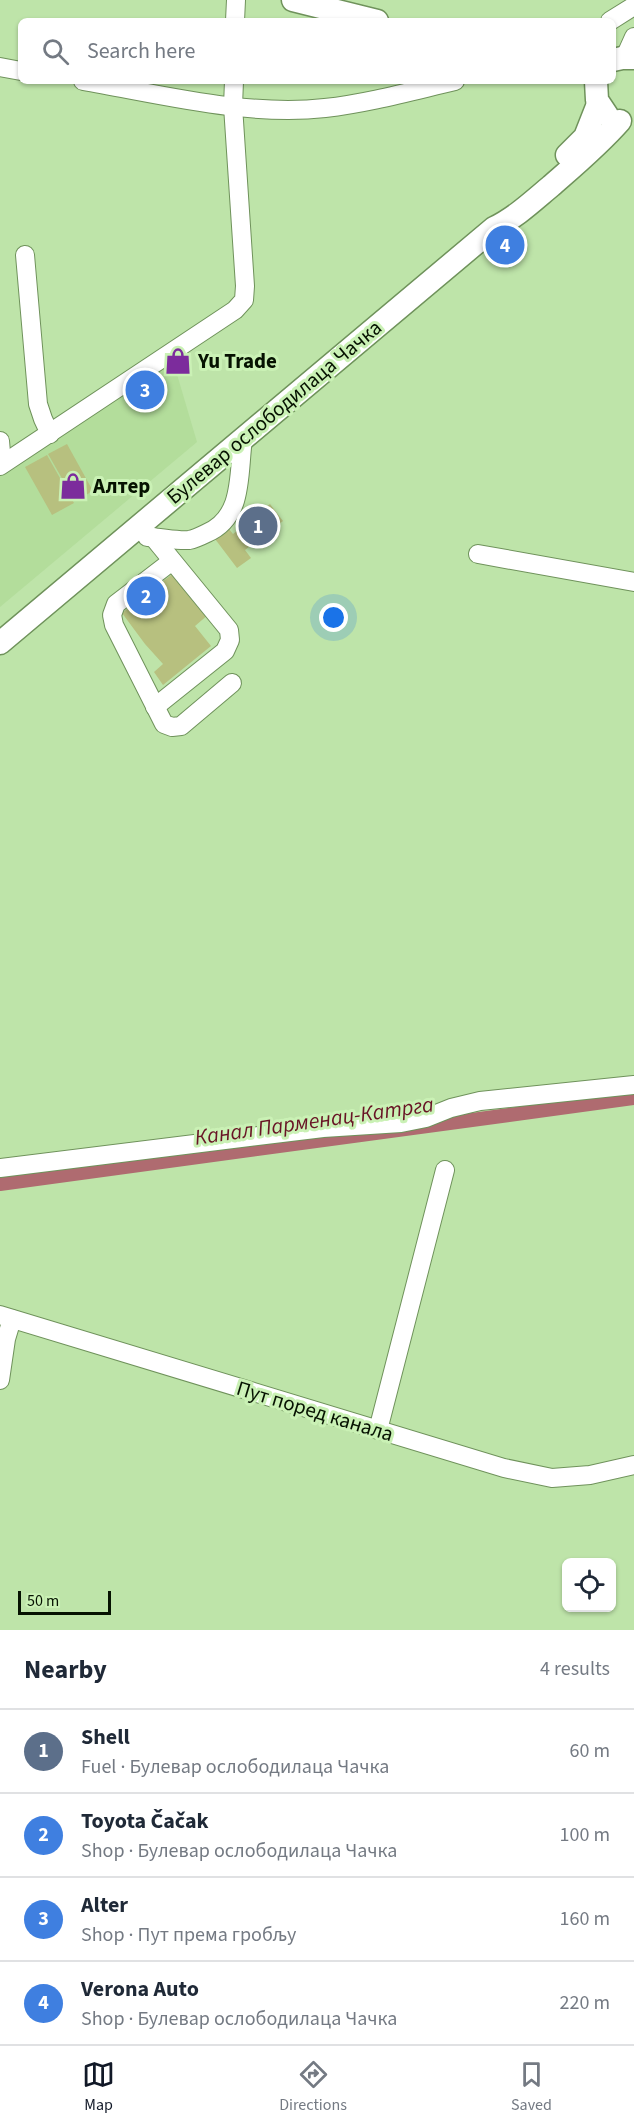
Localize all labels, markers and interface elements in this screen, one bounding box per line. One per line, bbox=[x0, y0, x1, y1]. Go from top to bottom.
search box bbox=[18, 18, 616, 84]
icon: search bbox=[39, 35, 72, 68]
text: Search here bbox=[87, 35, 195, 67]
pin: 4 bbox=[486, 222, 524, 268]
street label: Булевар ослободилаца Чачка bbox=[160, 313, 388, 511]
shop icon: Yu Trade bbox=[163, 346, 193, 376]
place label: Yu Trade bbox=[197, 346, 277, 376]
pin: 3 bbox=[126, 368, 164, 412]
shop icon: Алтер bbox=[58, 471, 88, 501]
place label: Алтер bbox=[92, 471, 150, 501]
pin: 1 bbox=[238, 504, 278, 548]
pin: 2 bbox=[126, 574, 166, 618]
your location bbox=[319, 603, 348, 632]
water label: Канал Парменац-Катрга bbox=[193, 1088, 436, 1154]
street label: Пут поред канала bbox=[233, 1373, 397, 1449]
map controls bbox=[562, 1558, 616, 1612]
button: locate bbox=[562, 1558, 616, 1612]
scale bar bbox=[18, 1588, 111, 1616]
text: 50 m bbox=[27, 1590, 59, 1612]
text: Nearby bbox=[24, 1651, 107, 1688]
text: 4 results bbox=[540, 1655, 610, 1683]
text: Shell bbox=[81, 1721, 130, 1753]
text: 1 bbox=[38, 1737, 49, 1765]
text: 60 m bbox=[570, 1737, 610, 1765]
text: Fuel · Булевар ослободилаца Чачка bbox=[81, 1753, 389, 1781]
text: Toyota Čačak bbox=[81, 1805, 209, 1837]
text: 2 bbox=[38, 1821, 49, 1849]
text: 100 m bbox=[560, 1821, 610, 1849]
text: Shop · Булевар ослободилаца Чачка bbox=[81, 1837, 397, 1865]
text: Alter bbox=[81, 1889, 128, 1921]
text: 3 bbox=[38, 1905, 49, 1933]
text: 160 m bbox=[560, 1905, 610, 1933]
text: Shop · Пут према гробљу bbox=[81, 1921, 296, 1949]
text: Verona Auto bbox=[81, 1973, 199, 2005]
text: 4 bbox=[38, 1989, 49, 2017]
text: 220 m bbox=[560, 1989, 610, 2017]
text: Shop · Булевар ослободилаца Чачка bbox=[81, 2005, 397, 2033]
tab: Map bbox=[82, 2058, 115, 2116]
tab: Directions bbox=[279, 2058, 347, 2116]
tab: Saved bbox=[511, 2058, 552, 2116]

